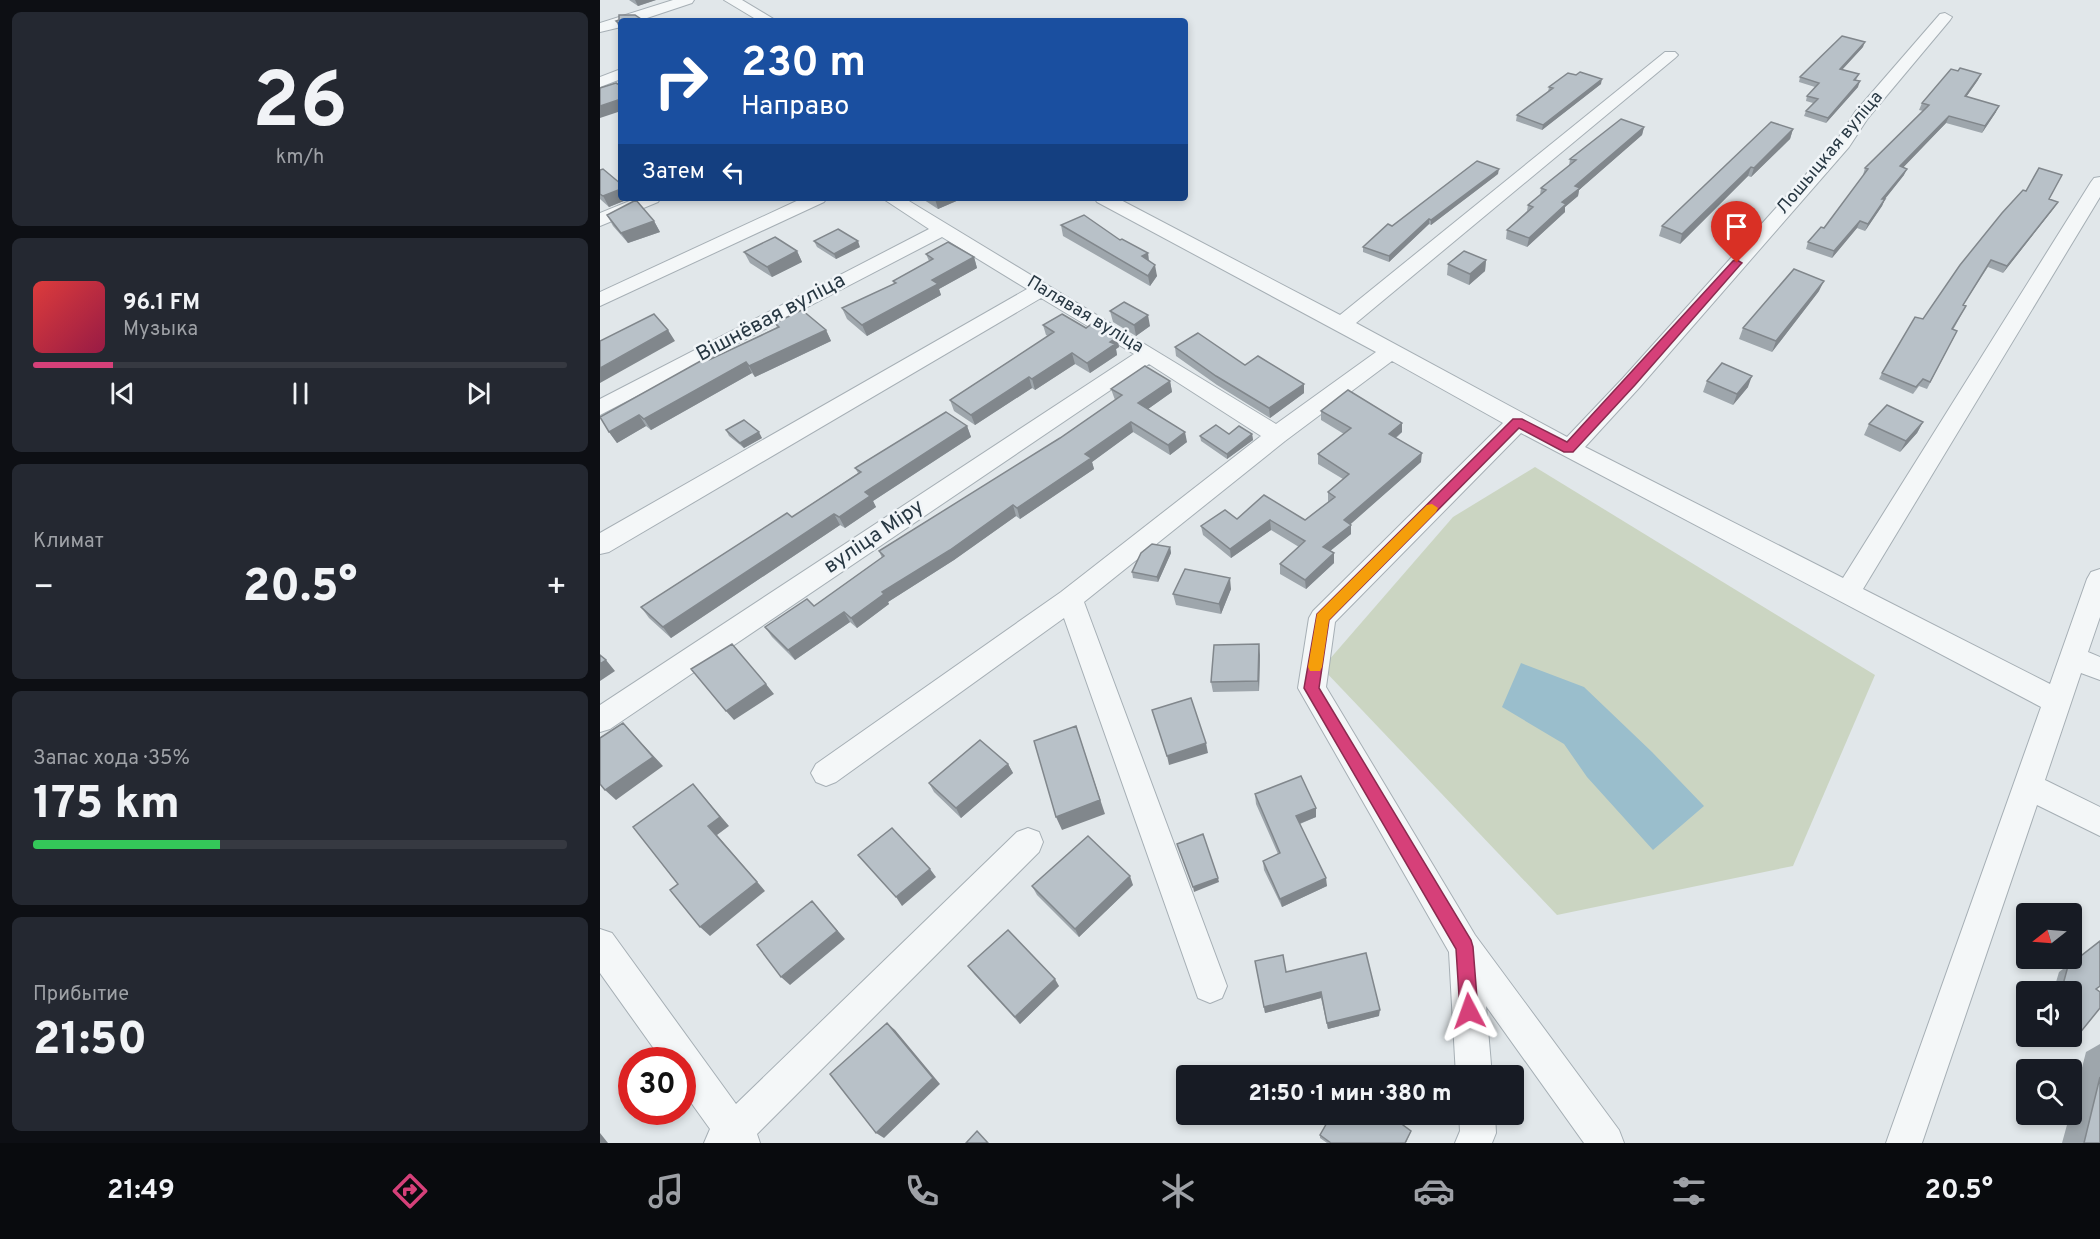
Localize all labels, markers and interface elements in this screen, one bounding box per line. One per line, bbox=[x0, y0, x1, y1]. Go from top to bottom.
text: 230 m bbox=[741, 38, 866, 91]
icon: right bbox=[642, 42, 720, 120]
text: 26 bbox=[252, 56, 348, 155]
street label: Лошыцкая вуліца bbox=[1772, 87, 1888, 219]
text: Направо bbox=[741, 90, 849, 124]
text: km/h bbox=[276, 145, 324, 171]
icon: left bbox=[717, 156, 750, 189]
text: Затем bbox=[642, 159, 705, 186]
pin bbox=[1711, 201, 1762, 263]
icon: arrive bbox=[1720, 210, 1753, 243]
street label: Вішнёвая вуліца bbox=[692, 267, 850, 369]
street label: Палявая вуліца bbox=[1022, 271, 1148, 359]
text: 96.1 FM bbox=[123, 290, 200, 317]
text: Музыка bbox=[123, 317, 198, 343]
icon: previous bbox=[106, 377, 139, 410]
icon: pause bbox=[284, 377, 317, 410]
icon: next bbox=[462, 377, 495, 410]
street label: вуліца Міру bbox=[819, 494, 929, 580]
text: Климат bbox=[33, 529, 104, 555]
text: 20.5° bbox=[243, 560, 357, 617]
text: − bbox=[33, 568, 54, 610]
text: + bbox=[546, 568, 567, 610]
text: Запас хода · 35% bbox=[33, 746, 190, 772]
text: 175 km bbox=[33, 777, 180, 834]
north arrow bbox=[2016, 903, 2082, 969]
map controls bbox=[2016, 903, 2082, 1125]
position arrow bbox=[1437, 979, 1501, 1043]
button: sound bbox=[2016, 981, 2082, 1047]
text: Прибытие bbox=[33, 982, 129, 1008]
text: 21:50 bbox=[33, 1013, 147, 1070]
speed limit sign: 30 bbox=[618, 1047, 696, 1125]
button: search bbox=[2016, 1059, 2082, 1125]
text: 21:50 · 1 мин · 380 m bbox=[1249, 1081, 1451, 1108]
icon: directions bbox=[389, 1170, 431, 1212]
icon: music bbox=[645, 1170, 687, 1212]
icon: phone bbox=[901, 1170, 943, 1212]
icon: climate bbox=[1157, 1170, 1199, 1212]
icon: car bbox=[1413, 1170, 1455, 1212]
icon: filters bbox=[1668, 1170, 1710, 1212]
text: 21:49 bbox=[107, 1174, 175, 1208]
text: 20.5° bbox=[1924, 1174, 1993, 1208]

